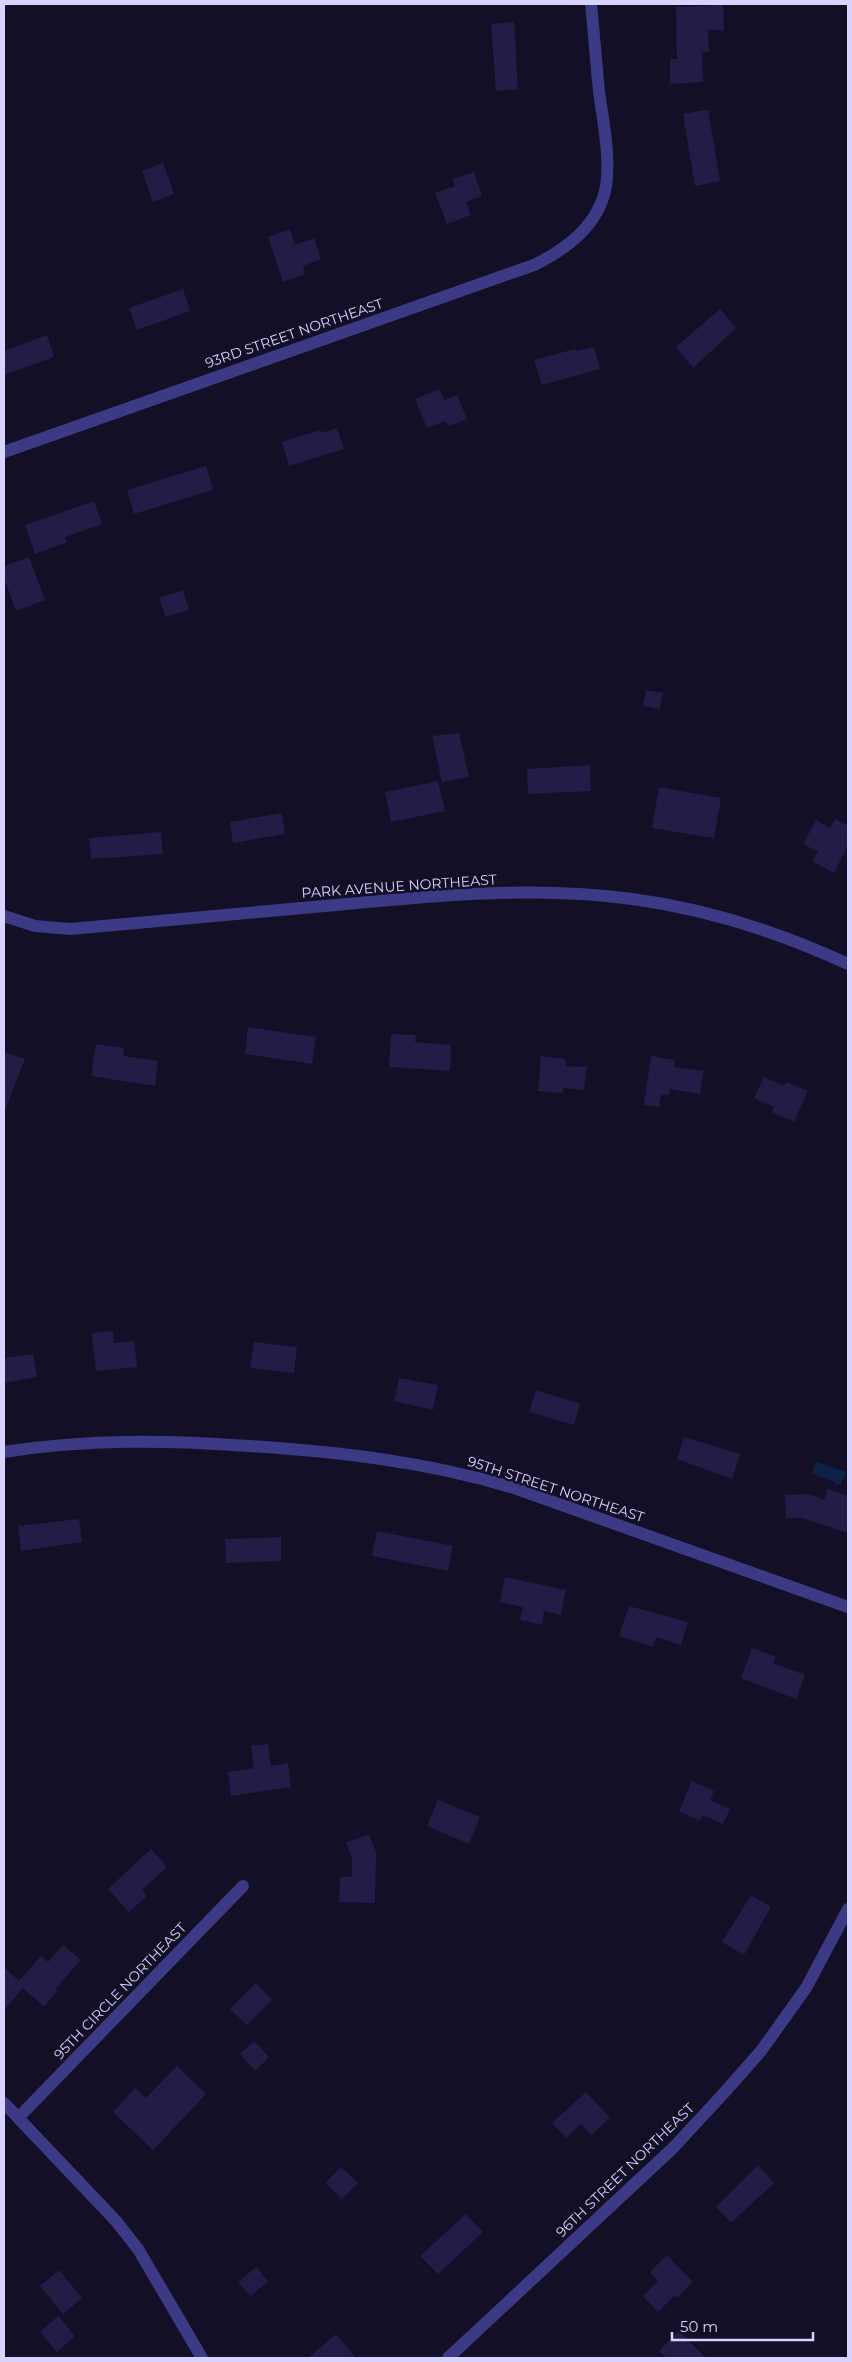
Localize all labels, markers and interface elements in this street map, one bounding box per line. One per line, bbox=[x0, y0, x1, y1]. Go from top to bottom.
street label: 93RD STREET NORTHEAST bbox=[203, 294, 385, 372]
street label: PARK AVENUE NORTHEAST bbox=[301, 870, 497, 902]
street label: 95TH STREET NORTHEAST bbox=[465, 1452, 647, 1526]
street label: 95TH CIRCLE NORTHEAST bbox=[50, 1919, 190, 2063]
street label: 96TH STREET NORTHEAST bbox=[552, 2099, 698, 2241]
scale bar bbox=[672, 2310, 813, 2342]
text: 50 m bbox=[680, 2317, 718, 2336]

